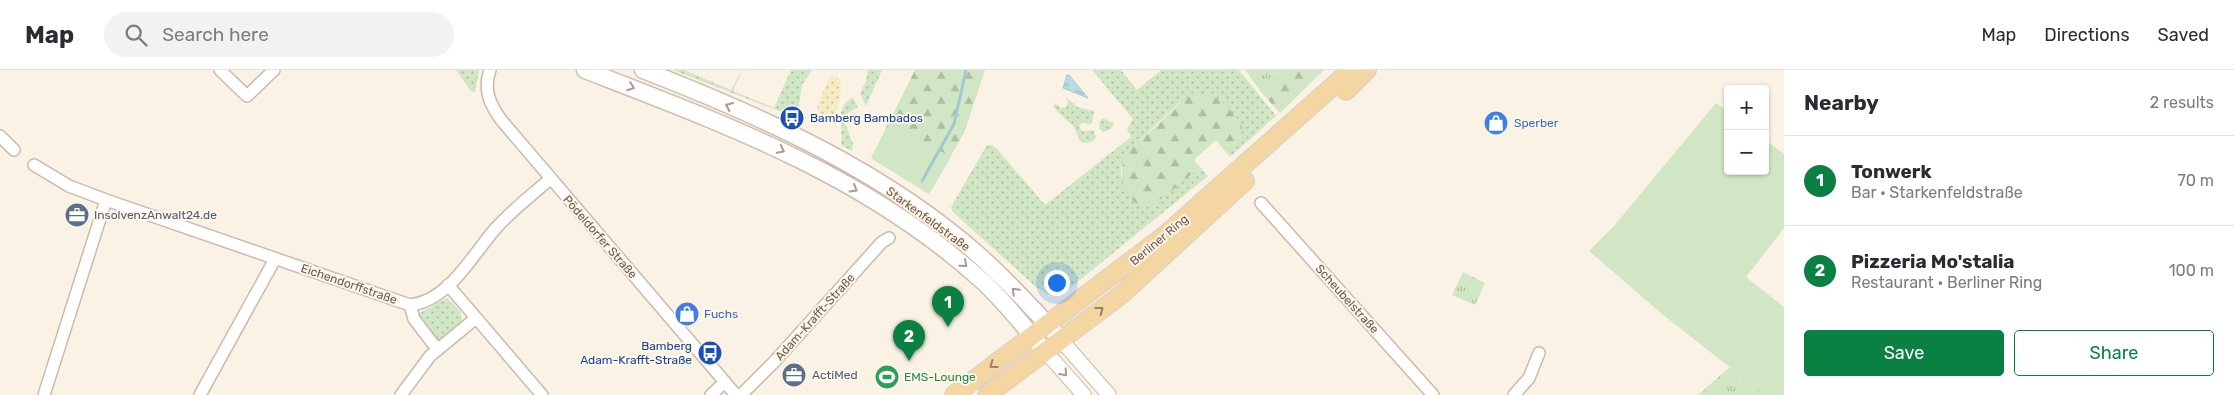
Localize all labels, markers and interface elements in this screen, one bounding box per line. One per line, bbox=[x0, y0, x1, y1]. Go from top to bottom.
search box bbox=[104, 12, 454, 57]
text: Map bbox=[25, 21, 74, 49]
icon: search bbox=[122, 21, 150, 49]
text: Search here bbox=[162, 23, 269, 46]
text: Map bbox=[1981, 24, 2016, 46]
text: Directions bbox=[2044, 24, 2130, 46]
text: Saved bbox=[2158, 24, 2209, 46]
one-way arrow bbox=[626, 81, 635, 91]
map controls bbox=[1724, 85, 1769, 175]
button: + bbox=[1724, 85, 1769, 130]
text: Nearby bbox=[1804, 90, 1879, 115]
text: 2 results bbox=[2150, 93, 2214, 112]
one-way arrow bbox=[725, 101, 734, 112]
bus stop icon: Bamberg Bambados bbox=[779, 105, 805, 131]
shop icon: Sperber bbox=[1483, 110, 1509, 136]
place label: Bamberg Bambados bbox=[810, 111, 923, 125]
place label: Sperber bbox=[1514, 116, 1559, 130]
button: − bbox=[1724, 130, 1769, 175]
one-way arrow bbox=[775, 144, 784, 154]
text: Tonwerk bbox=[1851, 160, 1932, 183]
text: 1 bbox=[1816, 171, 1824, 190]
text: 70 m bbox=[2177, 171, 2214, 190]
one-way arrow bbox=[849, 182, 858, 192]
text: Bar · Starkenfeldstraße bbox=[1851, 183, 2023, 202]
street label: Starkenfeldstraße bbox=[883, 184, 973, 254]
street label: Pödeldorfer Straße bbox=[560, 193, 640, 282]
office icon: InsolvenzAnwalt24.de bbox=[64, 202, 90, 228]
place label: InsolvenzAnwalt24.de bbox=[94, 208, 217, 222]
street label: Berliner Ring bbox=[1127, 212, 1191, 268]
text: Pizzeria Mo'stalia bbox=[1851, 250, 2015, 273]
one-way arrow bbox=[958, 259, 967, 268]
street label: Eichendorffstraße bbox=[299, 261, 399, 307]
text: 2 bbox=[1815, 261, 1825, 280]
text: 100 m bbox=[2169, 261, 2214, 280]
street label: Scheubelstraße bbox=[1312, 262, 1382, 337]
your location bbox=[1044, 270, 1070, 296]
street label: Adam-Krafft-Straße bbox=[772, 271, 858, 363]
text: Restaurant · Berliner Ring bbox=[1851, 273, 2042, 292]
pin: 1 bbox=[932, 286, 964, 327]
one-way arrow bbox=[1012, 287, 1021, 296]
shop icon: Fuchs bbox=[674, 301, 700, 327]
place label: Fuchs bbox=[704, 307, 738, 321]
one-way arrow bbox=[1094, 308, 1103, 316]
pin: 2 bbox=[893, 320, 925, 361]
button: Save bbox=[1804, 330, 2004, 376]
button: Share bbox=[2014, 330, 2214, 376]
place label: Bamberg Adam-Krafft-Straße bbox=[580, 339, 692, 367]
bus stop icon: Bamberg Adam-Krafft-Straße bbox=[697, 340, 723, 366]
one-way arrow bbox=[989, 359, 999, 368]
office icon: ActiMed bbox=[781, 362, 807, 388]
sports icon: EMS-Lounge bbox=[874, 364, 900, 390]
place label: ActiMed bbox=[812, 368, 858, 382]
one-way arrow bbox=[1059, 368, 1068, 377]
place label: EMS-Lounge bbox=[904, 370, 976, 384]

